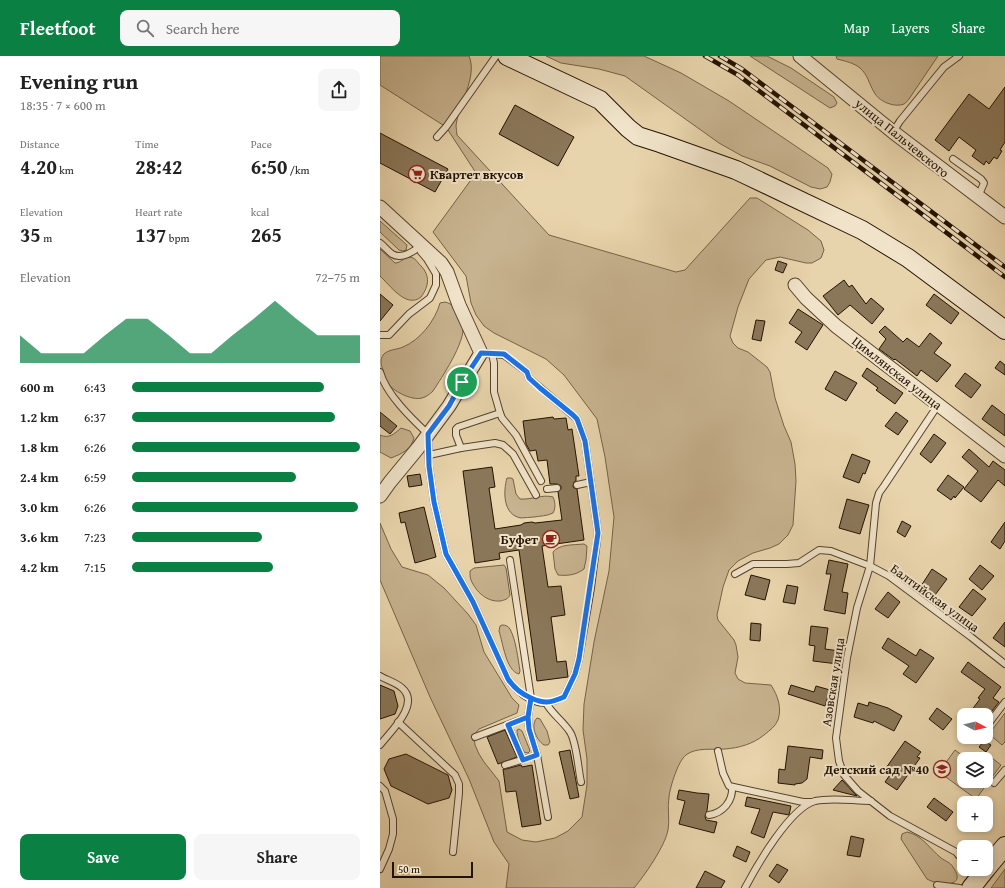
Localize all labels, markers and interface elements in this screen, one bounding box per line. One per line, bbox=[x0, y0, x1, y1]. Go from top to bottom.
search box bbox=[120, 10, 400, 46]
text: Fleetfoot bbox=[20, 14, 96, 42]
icon: search bbox=[134, 17, 156, 39]
text: Search here bbox=[166, 18, 240, 39]
text: Map bbox=[844, 18, 870, 38]
text: Layers bbox=[892, 18, 930, 38]
text: Share bbox=[952, 18, 985, 38]
text: Evening run bbox=[20, 65, 138, 97]
button: share bbox=[318, 69, 360, 111]
street label: улица Пальчевского bbox=[850, 93, 954, 182]
text: 18:35 · 7 × 600 m bbox=[20, 96, 106, 115]
text: Distance bbox=[20, 136, 59, 152]
text: Time bbox=[135, 136, 159, 152]
text: Pace bbox=[251, 136, 272, 152]
text: 4.20 bbox=[20, 152, 57, 181]
text: 28:42 bbox=[135, 152, 182, 181]
text: 6:50 bbox=[251, 152, 287, 181]
text: km bbox=[57, 162, 74, 178]
text: /km bbox=[287, 162, 310, 178]
supermarket icon: Квартет вкусов bbox=[407, 164, 427, 184]
place label: Квартет вкусов bbox=[430, 165, 524, 184]
text: Elevation bbox=[20, 204, 63, 220]
text: Heart rate bbox=[135, 204, 183, 220]
text: kcal bbox=[251, 204, 269, 220]
text: 35 bbox=[20, 220, 41, 249]
text: 137 bbox=[135, 220, 166, 249]
text: 265 bbox=[251, 220, 282, 249]
text: m bbox=[41, 230, 52, 246]
text: bpm bbox=[166, 230, 189, 246]
text: Elevation bbox=[20, 268, 71, 287]
text: 72–75 m bbox=[315, 268, 360, 287]
street label: Цимлянская улица bbox=[848, 332, 947, 415]
pin bbox=[445, 365, 479, 399]
icon: arrive bbox=[451, 371, 473, 393]
text: 600 m bbox=[20, 378, 54, 397]
text: 6:43 bbox=[84, 378, 106, 397]
text: 1.2 km bbox=[20, 408, 59, 427]
text: 6:37 bbox=[84, 408, 106, 427]
text: 1.8 km bbox=[20, 438, 59, 457]
text: 6:26 bbox=[84, 438, 106, 457]
text: 2.4 km bbox=[20, 468, 59, 487]
text: 6:59 bbox=[84, 468, 106, 487]
text: 3.0 km bbox=[20, 498, 59, 517]
text: 6:26 bbox=[84, 498, 106, 517]
text: 3.6 km bbox=[20, 528, 59, 547]
text: 7:23 bbox=[84, 528, 106, 547]
cafe icon: Буфет bbox=[541, 529, 561, 549]
place label: Буфет bbox=[501, 530, 538, 549]
text: 4.2 km bbox=[20, 558, 59, 577]
text: 7:15 bbox=[84, 558, 106, 577]
street label: Балтийская улица bbox=[887, 559, 984, 637]
street label: Азовская улица bbox=[817, 635, 850, 728]
north arrow bbox=[957, 708, 993, 744]
map controls bbox=[957, 708, 993, 876]
button: layers bbox=[957, 752, 993, 788]
school or university icon: Детский сад №40 bbox=[932, 759, 952, 779]
place label: Детский сад №40 bbox=[823, 760, 929, 779]
button: + bbox=[957, 796, 993, 832]
button: Save bbox=[20, 834, 186, 880]
button: Share bbox=[194, 834, 360, 880]
button: − bbox=[957, 840, 993, 876]
scale bar bbox=[392, 860, 473, 879]
text: 50 m bbox=[398, 861, 420, 877]

